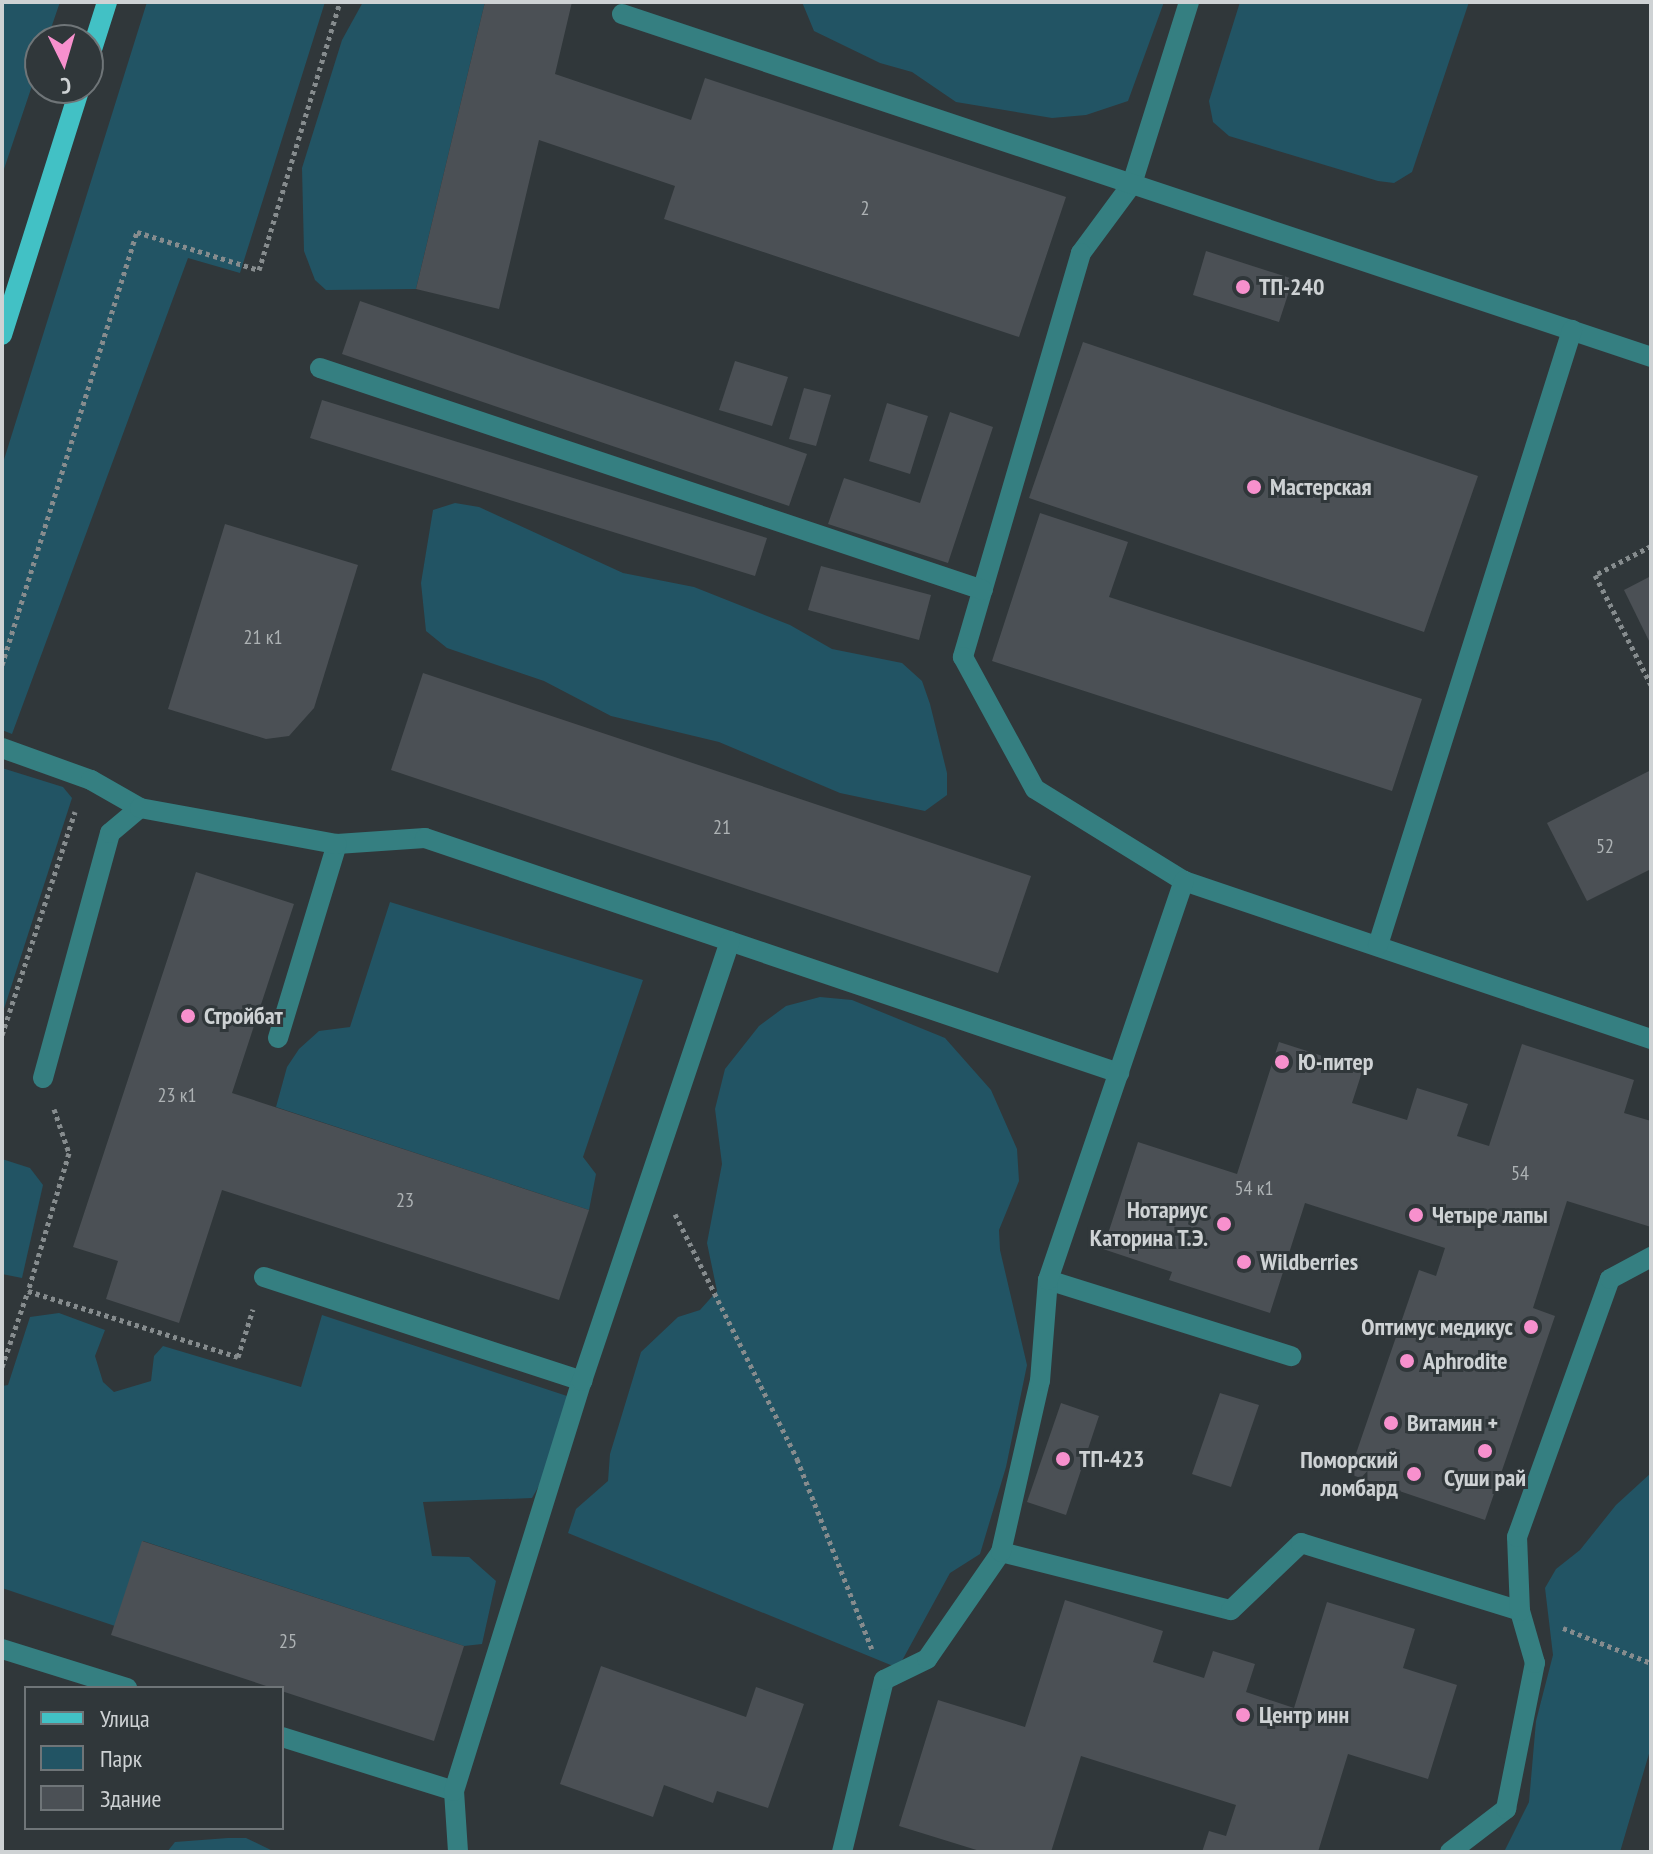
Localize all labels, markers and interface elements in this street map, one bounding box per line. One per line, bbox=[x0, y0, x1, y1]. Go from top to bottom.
north arrow bbox=[24, 24, 104, 104]
text: С bbox=[60, 72, 72, 100]
house number: 2 bbox=[861, 196, 869, 220]
place label: ТП-240 bbox=[1259, 273, 1325, 301]
marker: ТП-240 bbox=[1234, 278, 1252, 296]
place label: Мастерская bbox=[1270, 473, 1372, 501]
marker: Мастерская bbox=[1245, 478, 1263, 496]
house number: 21 к1 bbox=[244, 625, 282, 649]
house number: 21 bbox=[713, 815, 731, 839]
house number: 52 bbox=[1596, 834, 1614, 858]
place label: Стройбат bbox=[204, 1002, 283, 1030]
marker: Стройбат bbox=[179, 1007, 197, 1025]
place label: Ю-питер bbox=[1298, 1048, 1374, 1076]
marker: Ю-питер bbox=[1273, 1053, 1291, 1071]
house number: 23 к1 bbox=[158, 1083, 196, 1107]
house number: 54 bbox=[1511, 1161, 1529, 1185]
house number: 54 к1 bbox=[1235, 1176, 1273, 1200]
house number: 23 bbox=[396, 1188, 414, 1212]
place label: Нотариус Каторина Т.Э. bbox=[1089, 1196, 1208, 1252]
place label: Четыре лапы bbox=[1432, 1201, 1548, 1229]
marker: Четыре лапы bbox=[1407, 1206, 1425, 1224]
marker: Нотариус Каторина Т.Э. bbox=[1215, 1215, 1233, 1233]
place label: Wildberries bbox=[1260, 1248, 1358, 1276]
marker: Wildberries bbox=[1235, 1253, 1253, 1271]
place label: Оптимус медикус bbox=[1361, 1313, 1513, 1341]
marker: Оптимус медикус bbox=[1520, 1316, 1542, 1338]
place label: Aphrodite bbox=[1423, 1347, 1508, 1375]
marker: Aphrodite bbox=[1398, 1352, 1416, 1370]
place label: Витамин + bbox=[1407, 1409, 1498, 1437]
marker: Витамин + bbox=[1382, 1414, 1400, 1432]
marker: Суши рай bbox=[1476, 1442, 1494, 1460]
place label: ТП-423 bbox=[1079, 1445, 1145, 1473]
place label: Поморский ломбард bbox=[1300, 1446, 1398, 1502]
marker: ТП-423 bbox=[1054, 1450, 1072, 1468]
place label: Суши рай bbox=[1444, 1464, 1526, 1492]
marker: Поморский ломбард bbox=[1405, 1465, 1423, 1483]
house number: 25 bbox=[279, 1629, 297, 1653]
legend bbox=[24, 1686, 284, 1830]
place label: Центр инн bbox=[1259, 1701, 1349, 1729]
text: Улица bbox=[100, 1703, 150, 1734]
marker: Центр инн bbox=[1234, 1706, 1252, 1724]
text: Парк bbox=[100, 1743, 142, 1774]
text: Здание bbox=[100, 1783, 161, 1814]

